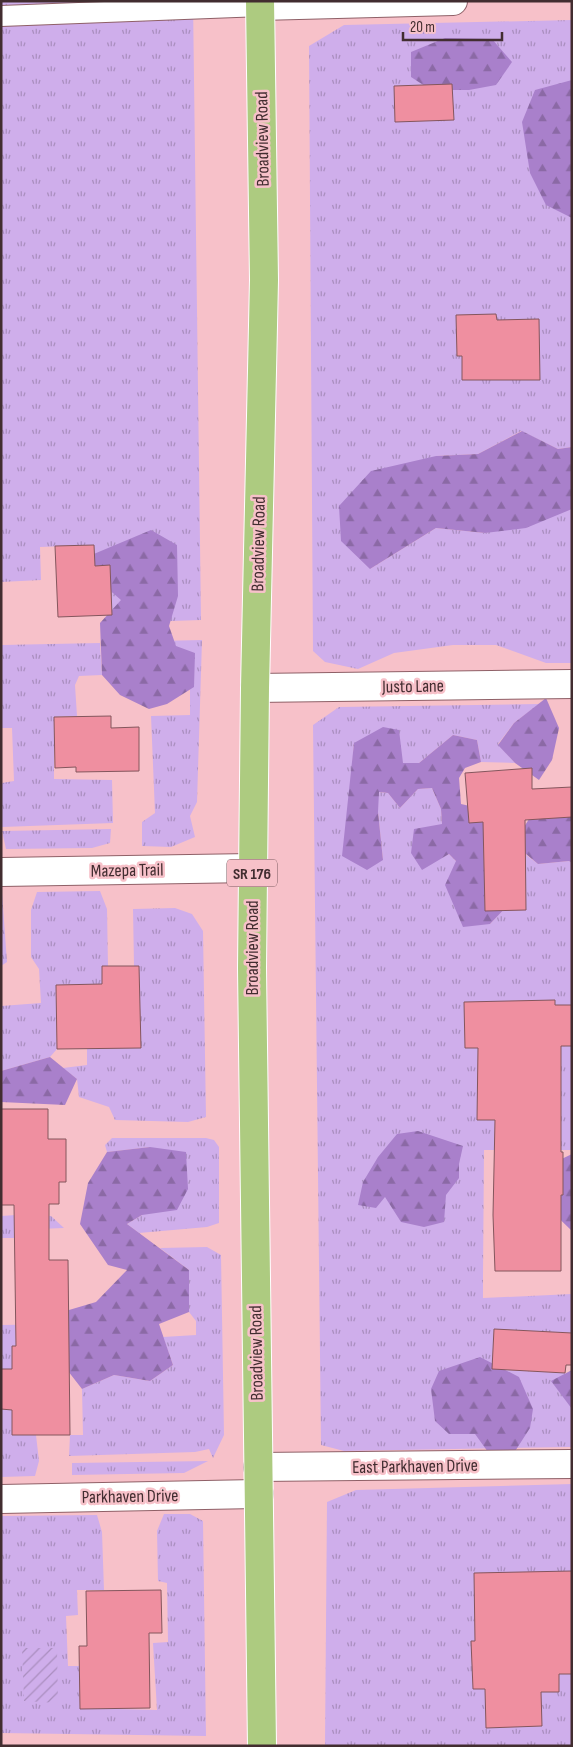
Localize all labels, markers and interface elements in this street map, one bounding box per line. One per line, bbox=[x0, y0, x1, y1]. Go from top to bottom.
scale bar bbox=[403, 10, 502, 42]
text: 20 m bbox=[410, 18, 435, 37]
street label: Broadview Road bbox=[251, 91, 274, 187]
street label: Broadview Road bbox=[247, 496, 270, 592]
street label: Justo Lane bbox=[381, 675, 444, 698]
street label: Mazepa Trail bbox=[90, 859, 164, 882]
road number: SR 176 bbox=[227, 860, 277, 886]
street label: Broadview Road bbox=[242, 900, 263, 996]
street label: Broadview Road bbox=[245, 1305, 268, 1401]
street label: East Parkhaven Drive bbox=[352, 1455, 478, 1478]
street label: Parkhaven Drive bbox=[81, 1485, 179, 1508]

